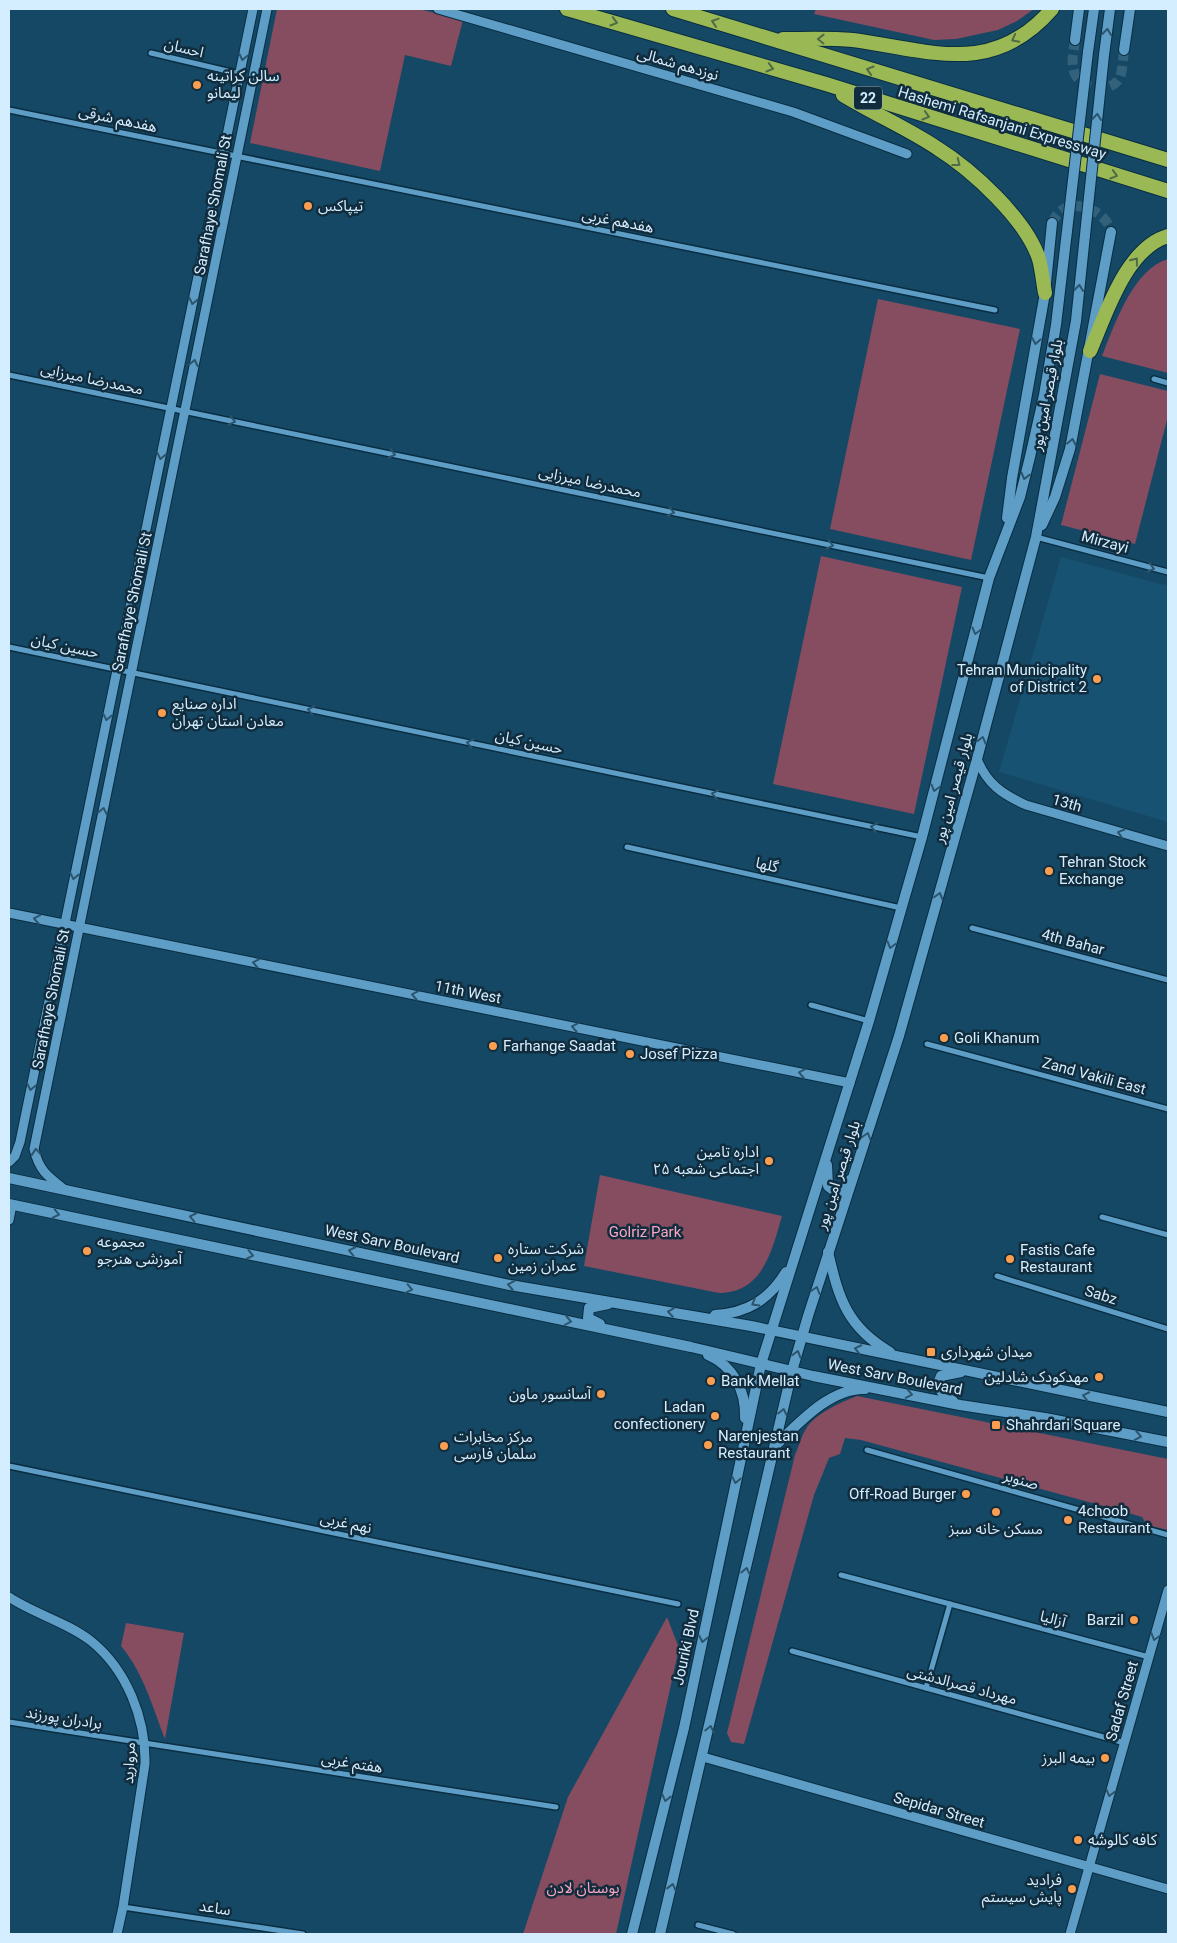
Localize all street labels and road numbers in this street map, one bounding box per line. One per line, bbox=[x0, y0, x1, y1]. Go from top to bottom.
street label: احسان bbox=[163, 34, 205, 62]
street label: نوزدهم شمالی bbox=[635, 44, 721, 86]
street label: Hashemi Rafsanjani Expressway bbox=[896, 83, 1108, 163]
road number: 22 bbox=[854, 86, 882, 110]
street label: هفدهم شرقی bbox=[77, 102, 159, 138]
street label: Sarafhaye Shomali St bbox=[191, 133, 235, 276]
street label: هفدهم غربی bbox=[580, 205, 655, 239]
street label: بلوار قیصر امین پور bbox=[1027, 338, 1068, 454]
street label: محمدرضا میرزایی bbox=[39, 359, 145, 399]
street label: محمدرضا میرزایی bbox=[537, 462, 643, 502]
street label: Mirzayi bbox=[1079, 527, 1131, 557]
street label: Sarafhaye Shomali St bbox=[108, 531, 156, 673]
street label: حسین کیان bbox=[30, 630, 100, 662]
street label: حسین کیان bbox=[494, 726, 564, 758]
street label: بلوار قیصر امین پور bbox=[929, 731, 977, 846]
street label: 13th bbox=[1050, 790, 1084, 816]
street label: گلها bbox=[754, 854, 781, 877]
street label: 4th Bahar bbox=[1040, 925, 1106, 959]
street label: Sarafhaye Shomali St bbox=[29, 927, 73, 1070]
street label: 11th West bbox=[433, 977, 503, 1007]
street label: Zand Vakili East bbox=[1040, 1054, 1148, 1099]
street label: بلوار قیصر امین پور bbox=[812, 1118, 865, 1233]
street label: West Sarv Boulevard bbox=[323, 1221, 461, 1267]
street label: Sabz bbox=[1083, 1282, 1119, 1308]
street label: West Sarv Boulevard bbox=[826, 1355, 964, 1399]
street label: صنوبر bbox=[1000, 1466, 1041, 1494]
street label: نهم غربی bbox=[318, 1509, 373, 1539]
street label: Jouriki Blvd bbox=[669, 1607, 703, 1687]
street label: آزالیا bbox=[1038, 1607, 1069, 1631]
street label: Sadaf Street bbox=[1102, 1659, 1142, 1743]
street label: مهرداد قصرالدشتی bbox=[905, 1662, 1019, 1708]
street label: برادران پورزند bbox=[24, 1703, 104, 1734]
street label: مروارید bbox=[119, 1742, 139, 1784]
street label: هفتم غربی bbox=[320, 1749, 384, 1779]
street label: Sepidar Street bbox=[891, 1788, 987, 1832]
street label: ساعد bbox=[198, 1897, 232, 1919]

